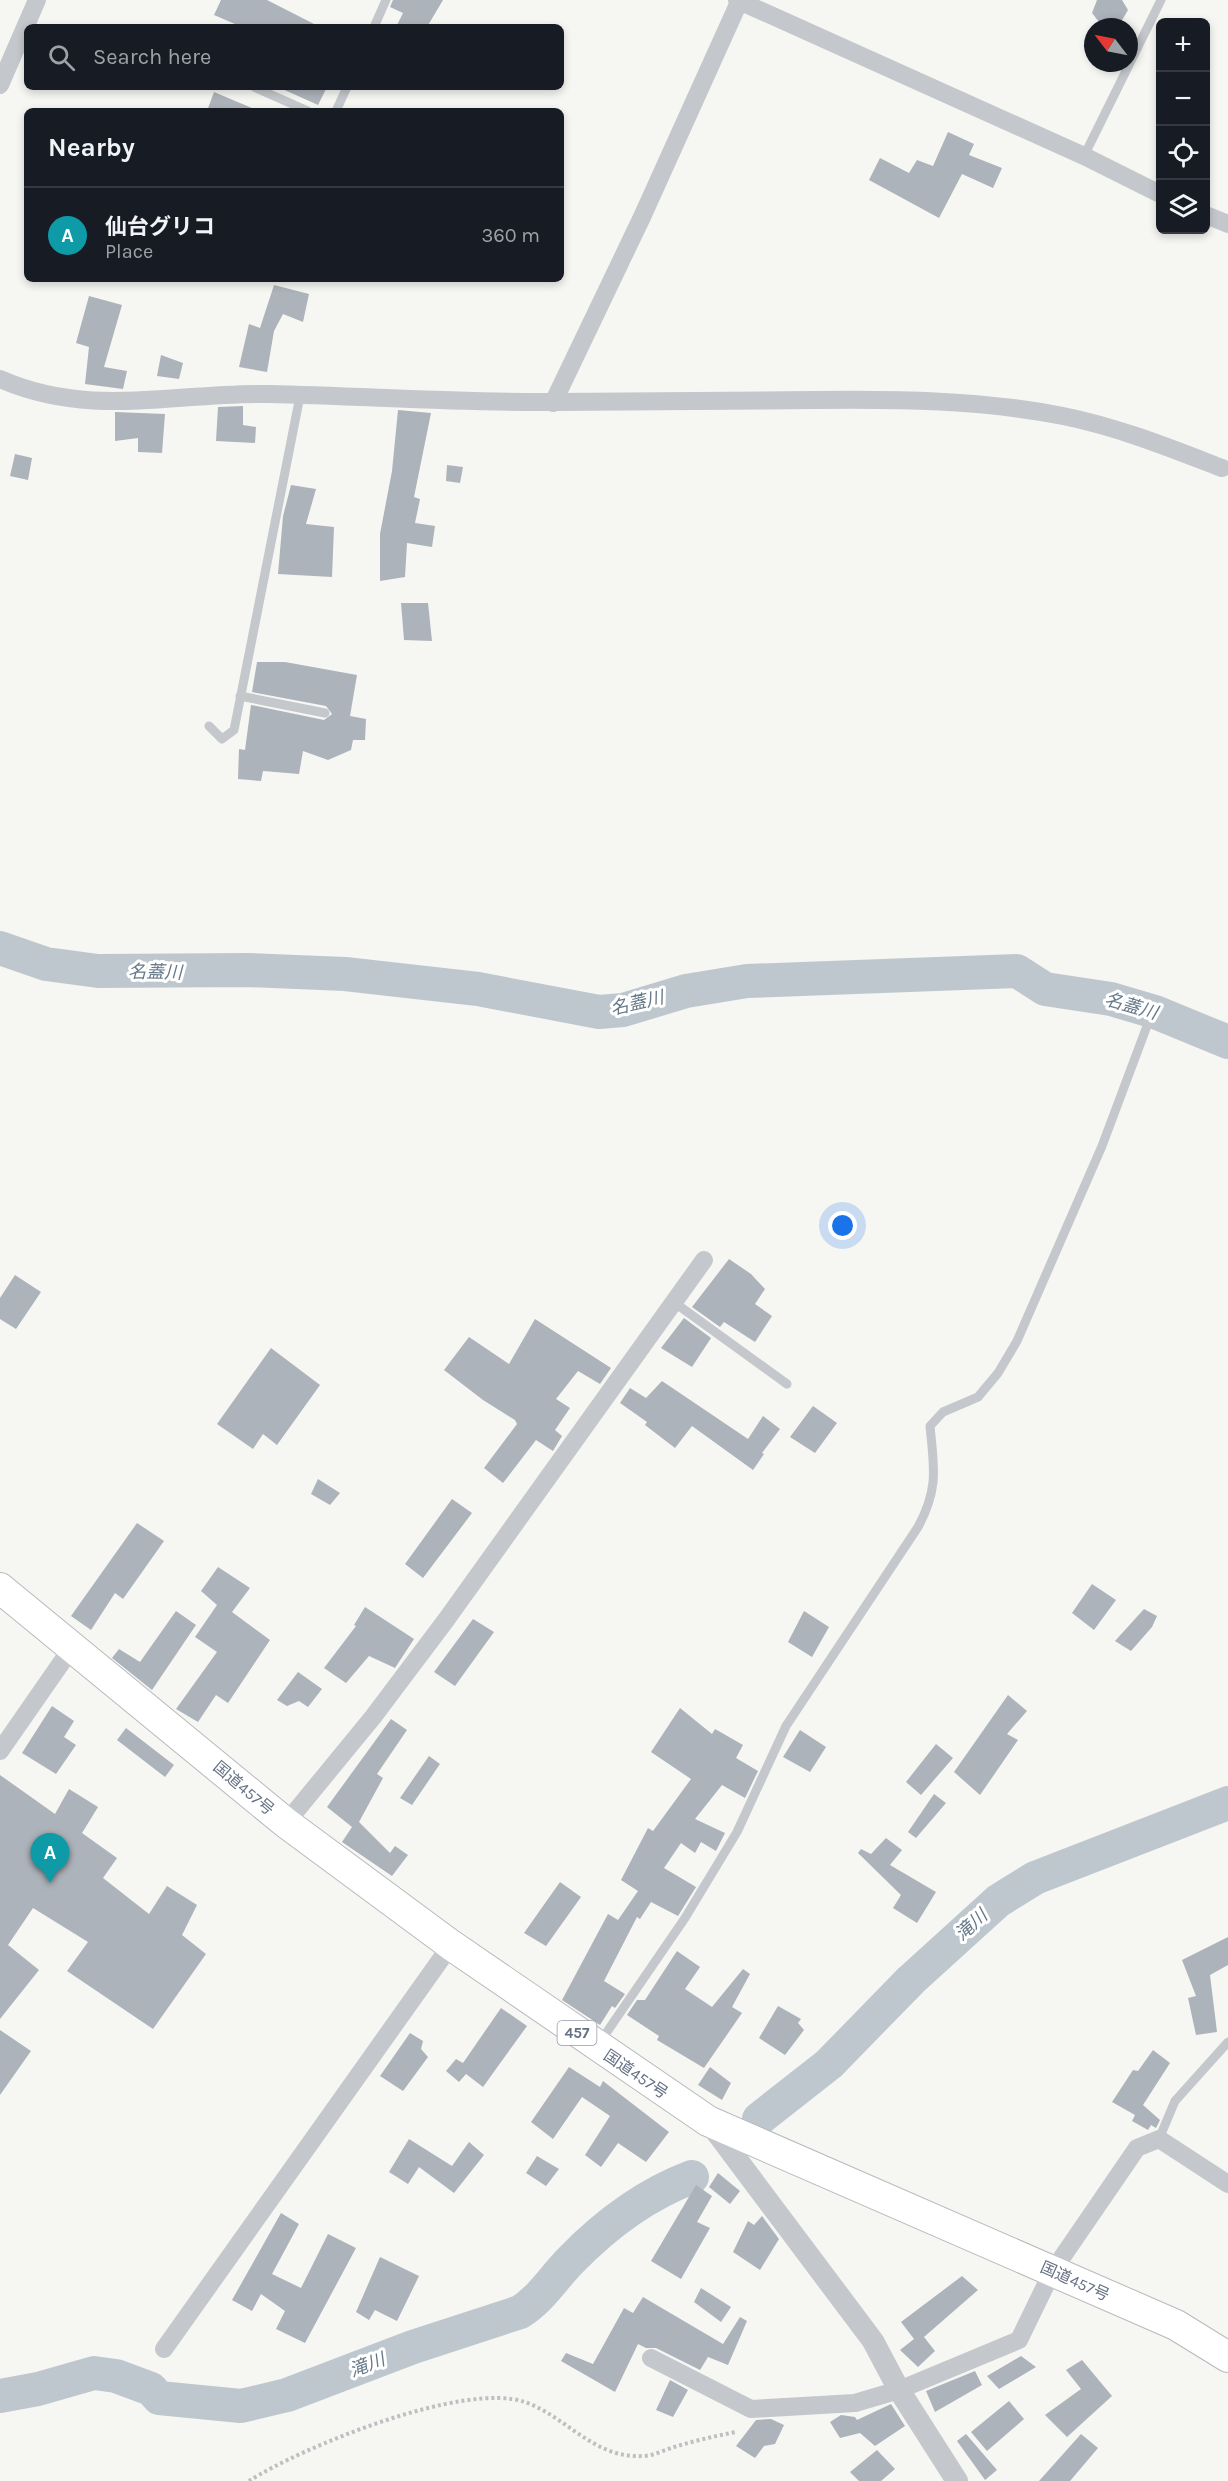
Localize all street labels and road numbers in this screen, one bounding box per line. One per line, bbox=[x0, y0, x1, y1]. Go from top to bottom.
street label: 国道457号 bbox=[210, 1757, 278, 1819]
road number: 457 bbox=[558, 2021, 596, 2045]
street label: 国道457号 bbox=[600, 2046, 672, 2102]
street label: 国道457号 bbox=[1038, 2257, 1112, 2305]

